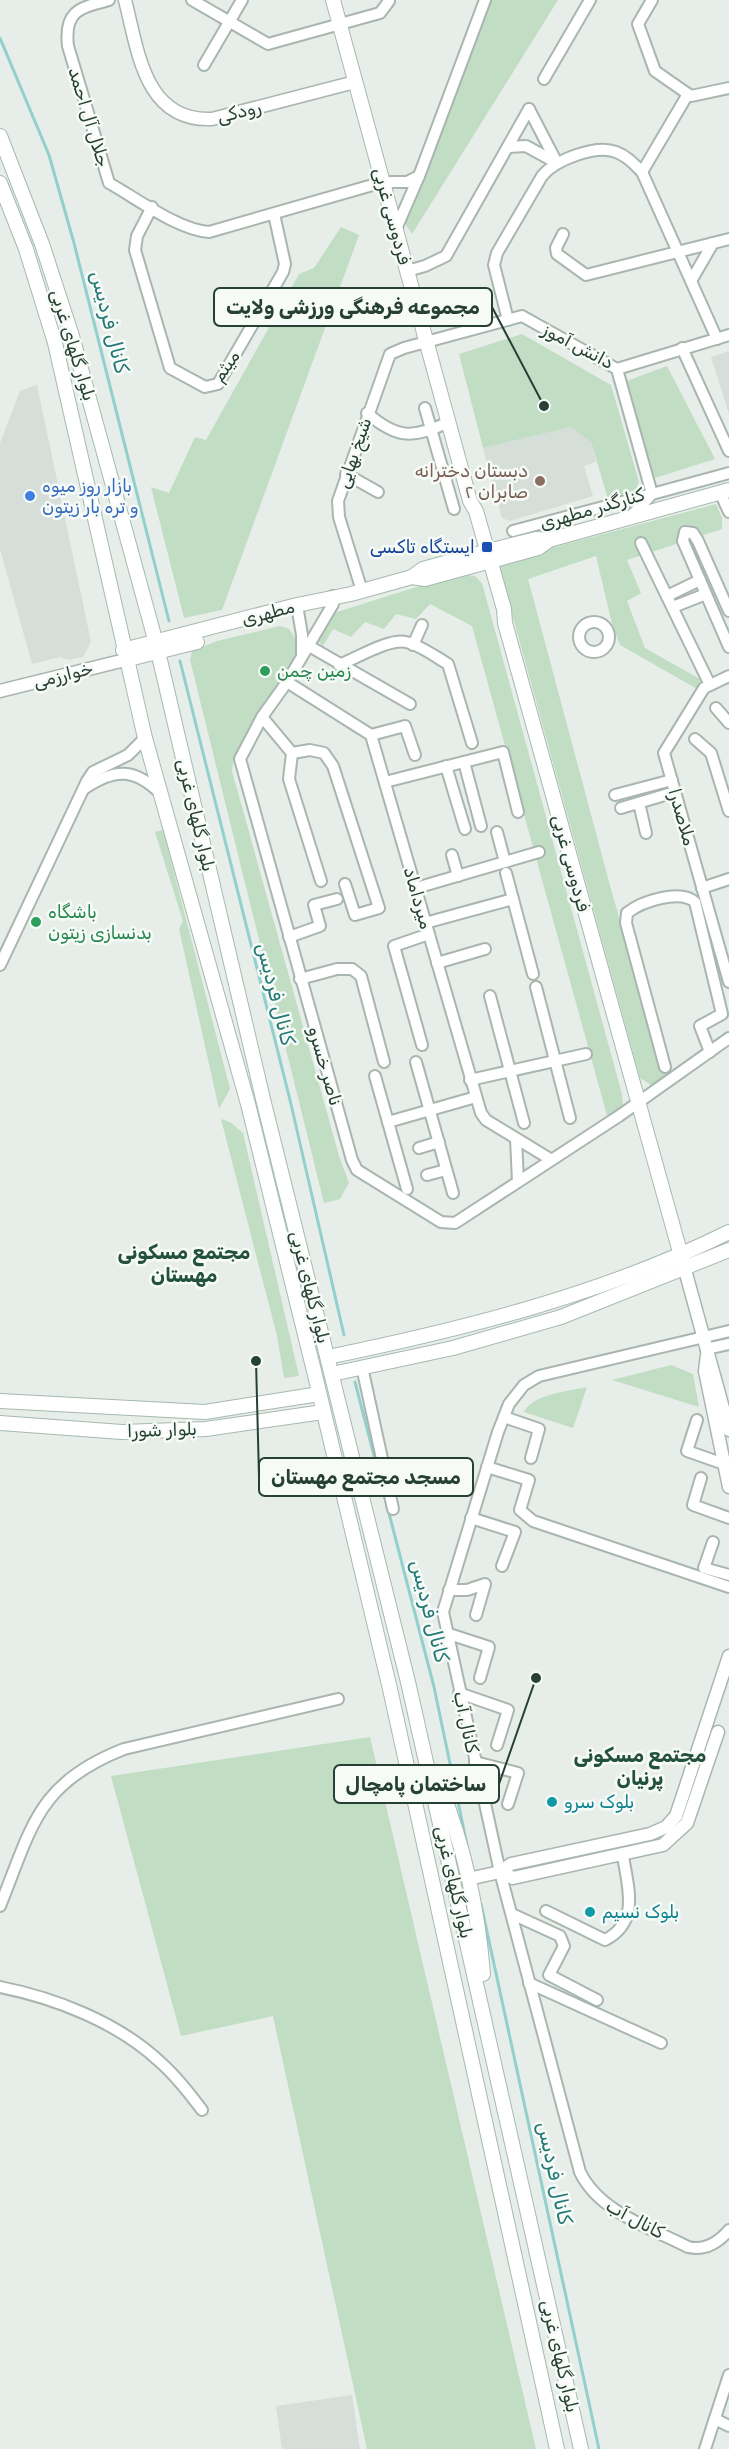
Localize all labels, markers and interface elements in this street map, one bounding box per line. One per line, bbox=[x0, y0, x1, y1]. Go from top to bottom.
street label: جلال آل احمد bbox=[63, 64, 115, 170]
street label: رودکی bbox=[215, 96, 264, 128]
street label: فردوسی غربی bbox=[368, 165, 416, 267]
water label: کانال فردیس bbox=[86, 268, 134, 376]
street label: بلوار گلهای غربی bbox=[46, 287, 100, 403]
callout: مجموعه فرهنگی ورزشی ولایت bbox=[214, 288, 492, 326]
text: مجموعه فرهنگی ورزشی ولایت bbox=[226, 295, 480, 319]
street label: دانش آموز bbox=[538, 318, 617, 374]
street label: میثم bbox=[207, 346, 245, 387]
street label: شیخ بهایی bbox=[332, 415, 378, 492]
place label: دبستان دخترانه صابران ۲ bbox=[415, 460, 528, 503]
marker: دبستان دخترانه صابران ۲ bbox=[533, 474, 547, 488]
place label: بازار روز میوه و تره بار زیتون bbox=[42, 475, 139, 518]
street label: کنارگذر مطهری bbox=[537, 484, 647, 534]
marker: بازار روز میوه و تره بار زیتون bbox=[23, 489, 37, 503]
place label: ایستگاه تاکسی bbox=[370, 536, 475, 558]
marker: ایستگاه تاکسی bbox=[480, 540, 494, 554]
street label: مطهری bbox=[239, 595, 297, 631]
street label: خوارزمی bbox=[31, 657, 95, 693]
place label: زمین چمن bbox=[277, 660, 351, 682]
marker: زمین چمن bbox=[258, 664, 272, 678]
street label: بلوار گلهای غربی bbox=[172, 756, 220, 874]
street label: ملاصدرا bbox=[663, 786, 701, 848]
street label: فردوسی غربی bbox=[547, 812, 595, 914]
street label: میرداماد bbox=[399, 864, 437, 932]
place label: باشگاه بدنسازی زیتون bbox=[48, 901, 152, 944]
marker: باشگاه بدنسازی زیتون bbox=[29, 915, 43, 929]
water label: کانال فردیس bbox=[252, 940, 300, 1048]
street label: ناصر خسرو bbox=[303, 1024, 347, 1108]
street label: بلوار گلهای غربی bbox=[285, 1228, 335, 1346]
district label: مجتمع مسکونی مهستان bbox=[118, 1240, 250, 1287]
street label: بلوار شورا bbox=[127, 1418, 197, 1442]
callout: مسجد مجتمع مهستان bbox=[259, 1458, 473, 1496]
text: مسجد مجتمع مهستان bbox=[271, 1465, 461, 1492]
water label: کانال فردیس bbox=[406, 1557, 454, 1665]
street label: کانال آب bbox=[449, 1689, 483, 1755]
district label: مجتمع مسکونی پرنیان bbox=[574, 1743, 706, 1792]
callout: ساختمان پامچال bbox=[334, 1765, 499, 1803]
text: ساختمان پامچال bbox=[346, 1772, 486, 1798]
place label: بلوک سرو bbox=[564, 1791, 634, 1813]
marker: بلوک سرو bbox=[545, 1795, 559, 1809]
street label: بلوار گلهای غربی bbox=[430, 1823, 478, 1941]
place label: بلوک نسیم bbox=[602, 1901, 679, 1924]
marker: بلوک نسیم bbox=[583, 1905, 597, 1919]
water label: کانال فردیس bbox=[532, 2119, 578, 2227]
street label: کانال آب bbox=[602, 2195, 668, 2243]
street label: بلوار گلهای غربی bbox=[536, 2297, 584, 2415]

